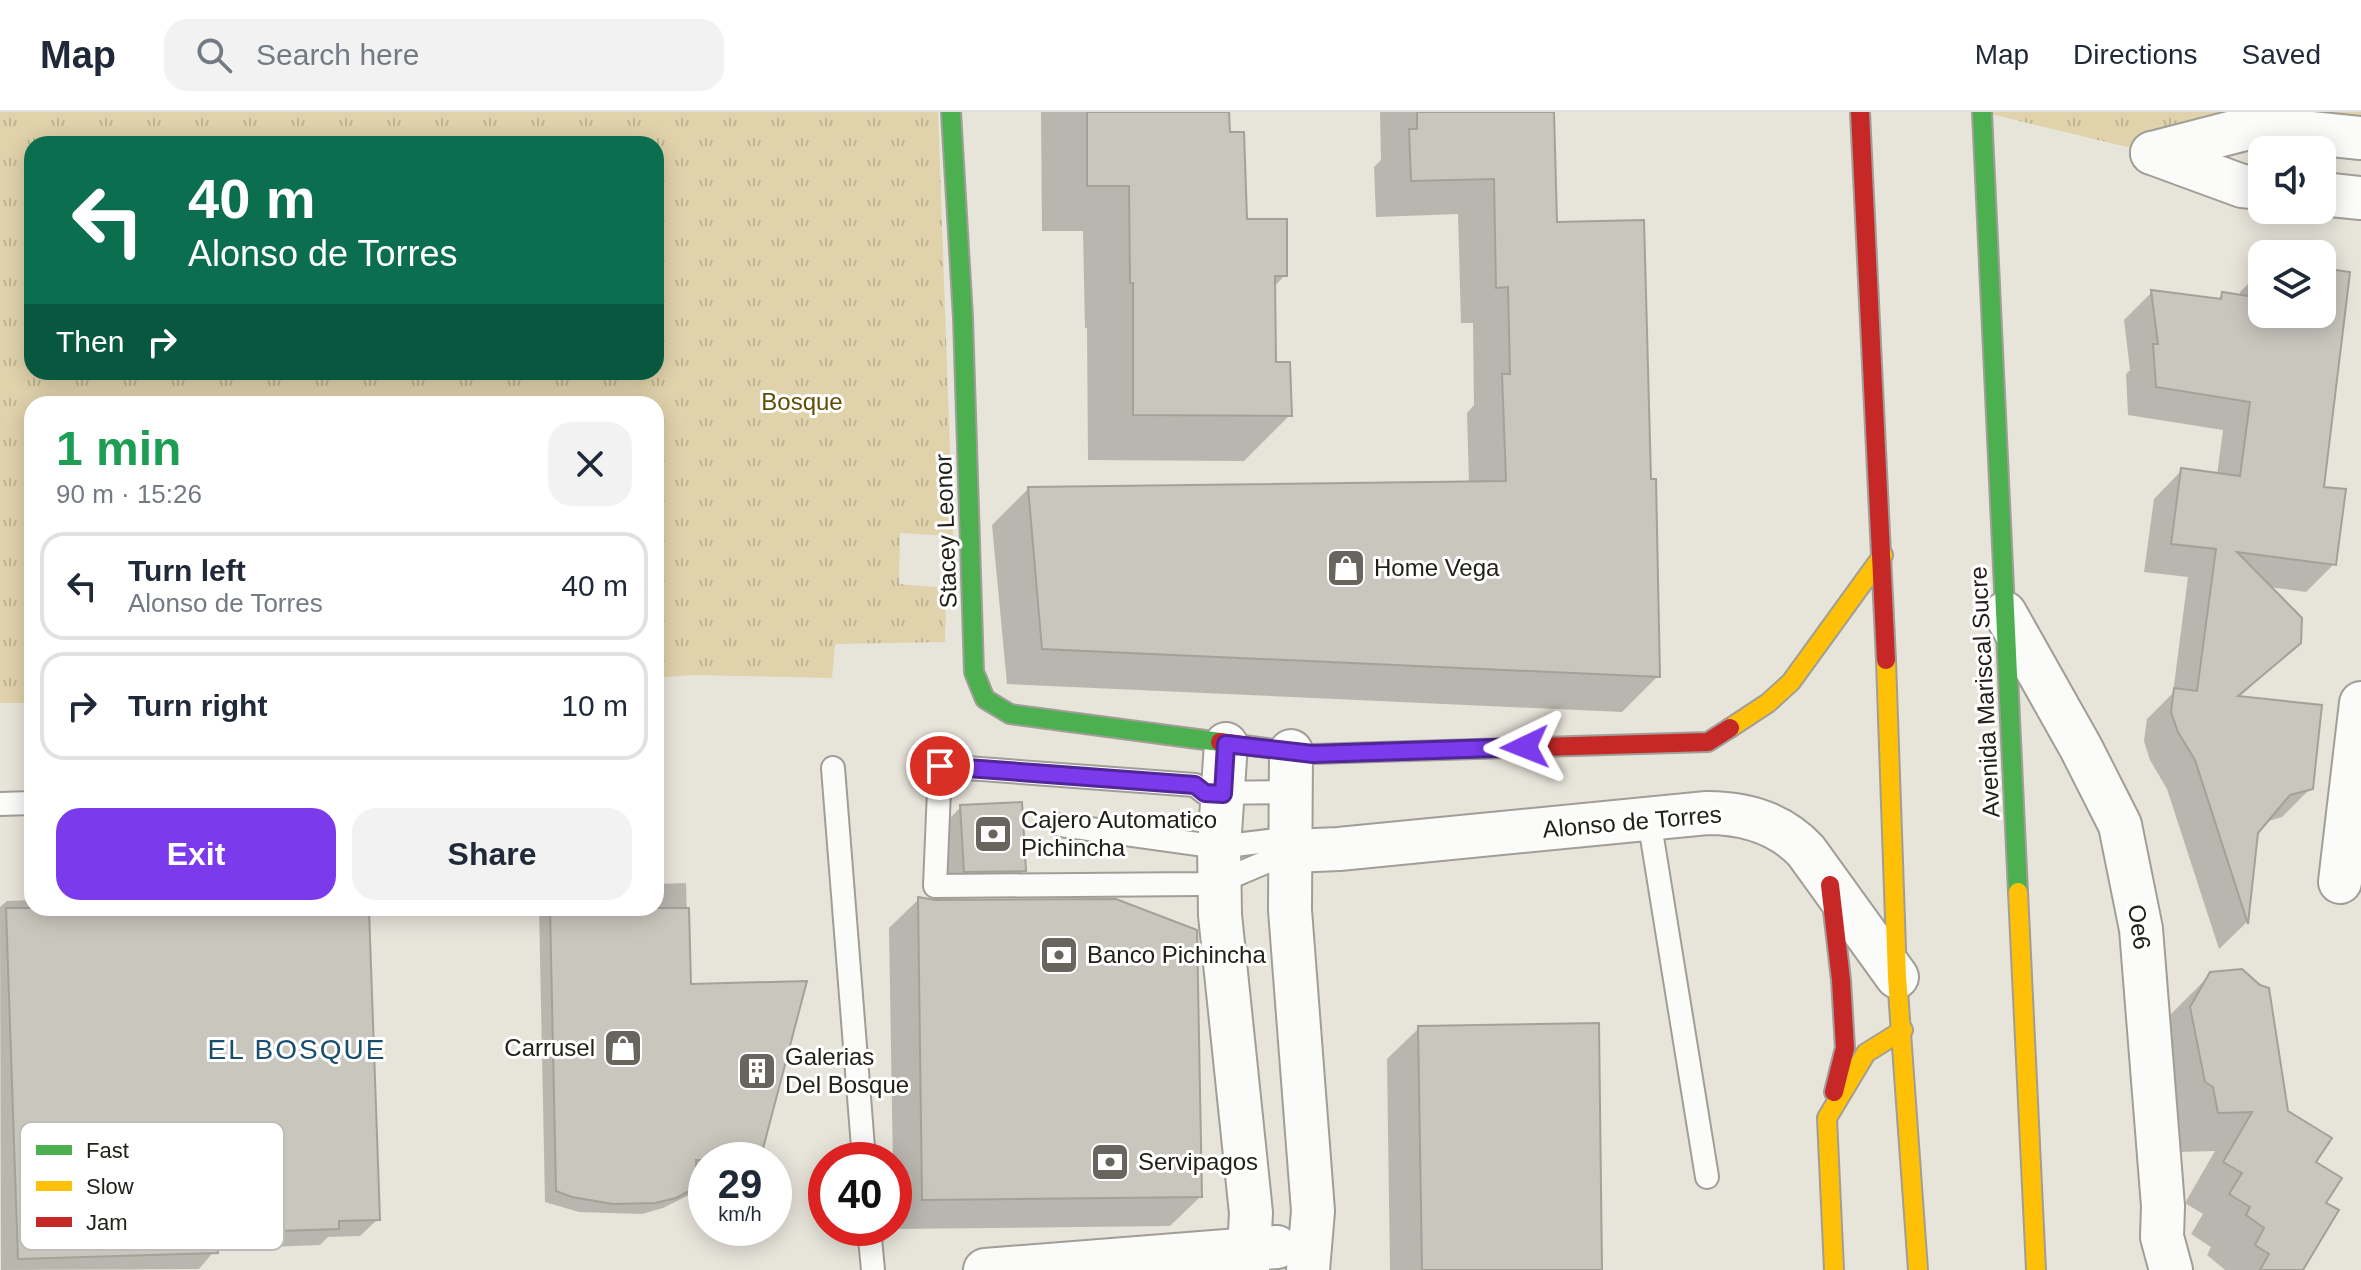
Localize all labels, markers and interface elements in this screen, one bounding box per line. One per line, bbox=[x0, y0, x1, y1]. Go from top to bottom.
search box bbox=[164, 19, 724, 91]
icon: search bbox=[192, 33, 236, 77]
text: Map bbox=[40, 34, 116, 76]
text: Search here bbox=[256, 38, 419, 71]
text: Map bbox=[1975, 39, 2029, 70]
text: Directions bbox=[2073, 39, 2198, 70]
text: Saved bbox=[2242, 39, 2321, 70]
map controls bbox=[2248, 136, 2336, 328]
button: sound bbox=[2248, 136, 2336, 224]
text: 40 m bbox=[188, 167, 316, 230]
icon: left bbox=[56, 168, 160, 272]
text: Alonso de Torres bbox=[188, 233, 458, 274]
button: layers bbox=[2248, 240, 2336, 328]
icon: right bbox=[140, 320, 184, 364]
text: Then bbox=[56, 325, 124, 358]
park label: Bosque bbox=[761, 388, 843, 415]
text: 1 min bbox=[56, 422, 181, 475]
button: close bbox=[548, 422, 632, 506]
street label: Stacey Leonor bbox=[929, 453, 962, 609]
text: 90 m · 15:26 bbox=[56, 479, 202, 509]
shop icon: Home Vega bbox=[1325, 547, 1367, 589]
text: Turn left bbox=[128, 554, 246, 587]
place label: Home Vega bbox=[1374, 554, 1500, 581]
icon: left bbox=[60, 564, 104, 608]
street label: Avenida Mariscal Sucre bbox=[1964, 566, 2005, 818]
text: 40 m bbox=[561, 569, 628, 602]
text: Alonso de Torres bbox=[128, 588, 323, 618]
icon: right bbox=[60, 684, 104, 728]
text: Turn right bbox=[128, 689, 267, 722]
text: 10 m bbox=[561, 689, 628, 722]
position arrow bbox=[1483, 705, 1567, 789]
pin bbox=[906, 732, 974, 800]
icon: arrive bbox=[918, 744, 962, 788]
street label: Alonso de Torres bbox=[1541, 800, 1723, 843]
place label: Cajero Automatico Pichincha bbox=[1021, 806, 1217, 861]
button: Exit bbox=[56, 808, 336, 900]
button: Share bbox=[352, 808, 632, 900]
bank icon: Cajero Automatico Pichincha bbox=[972, 813, 1014, 855]
street label: Oe6 bbox=[2123, 903, 2156, 951]
bank icon: Banco Pichincha bbox=[1038, 934, 1080, 976]
place label: Banco Pichincha bbox=[1087, 941, 1266, 968]
shop icon: Carrusel bbox=[602, 1027, 644, 1069]
district label: EL BOSQUE bbox=[208, 1034, 386, 1065]
place label: Carrusel bbox=[504, 1034, 595, 1061]
place label: Galerias Del Bosque bbox=[785, 1043, 909, 1098]
building icon: Galerias Del Bosque bbox=[736, 1050, 778, 1092]
legend bbox=[20, 1122, 284, 1250]
text: Fast bbox=[86, 1138, 129, 1163]
bank icon: Servipagos bbox=[1089, 1141, 1131, 1183]
speed limit sign: 40 bbox=[808, 1142, 912, 1246]
place label: Servipagos bbox=[1138, 1148, 1258, 1175]
text: 29 bbox=[718, 1162, 762, 1206]
text: Slow bbox=[86, 1174, 134, 1199]
text: km/h bbox=[718, 1203, 762, 1225]
text: Jam bbox=[86, 1210, 128, 1235]

